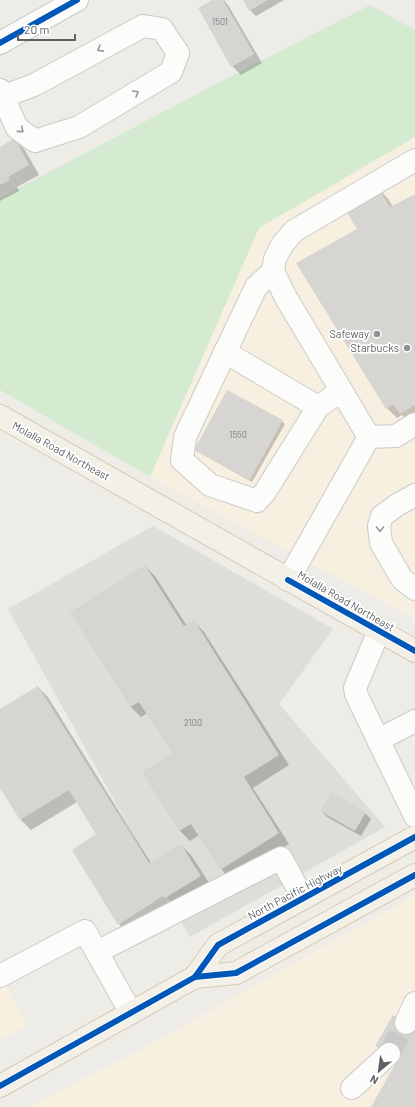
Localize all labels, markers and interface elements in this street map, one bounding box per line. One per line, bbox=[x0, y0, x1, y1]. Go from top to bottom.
scale bar bbox=[18, 16, 75, 42]
house number: 1501 bbox=[212, 16, 228, 27]
text: 20 m bbox=[24, 22, 50, 36]
one-way arrow bbox=[97, 45, 104, 52]
one-way arrow bbox=[132, 90, 139, 98]
one-way arrow bbox=[16, 126, 24, 133]
place label: Safeway bbox=[329, 327, 369, 340]
marker: Safeway bbox=[372, 329, 382, 339]
place label: Starbucks bbox=[351, 341, 399, 354]
marker: Starbucks bbox=[402, 343, 412, 353]
street label: Molalla Road Northeast bbox=[10, 418, 112, 483]
house number: 1550 bbox=[229, 429, 247, 440]
one-way arrow bbox=[376, 526, 384, 532]
street label: Molalla Road Northeast bbox=[296, 568, 397, 634]
house number: 2100 bbox=[184, 717, 202, 728]
street label: North Pacific Highway bbox=[245, 861, 344, 922]
north arrow bbox=[359, 1051, 399, 1091]
text: N bbox=[368, 1073, 380, 1088]

